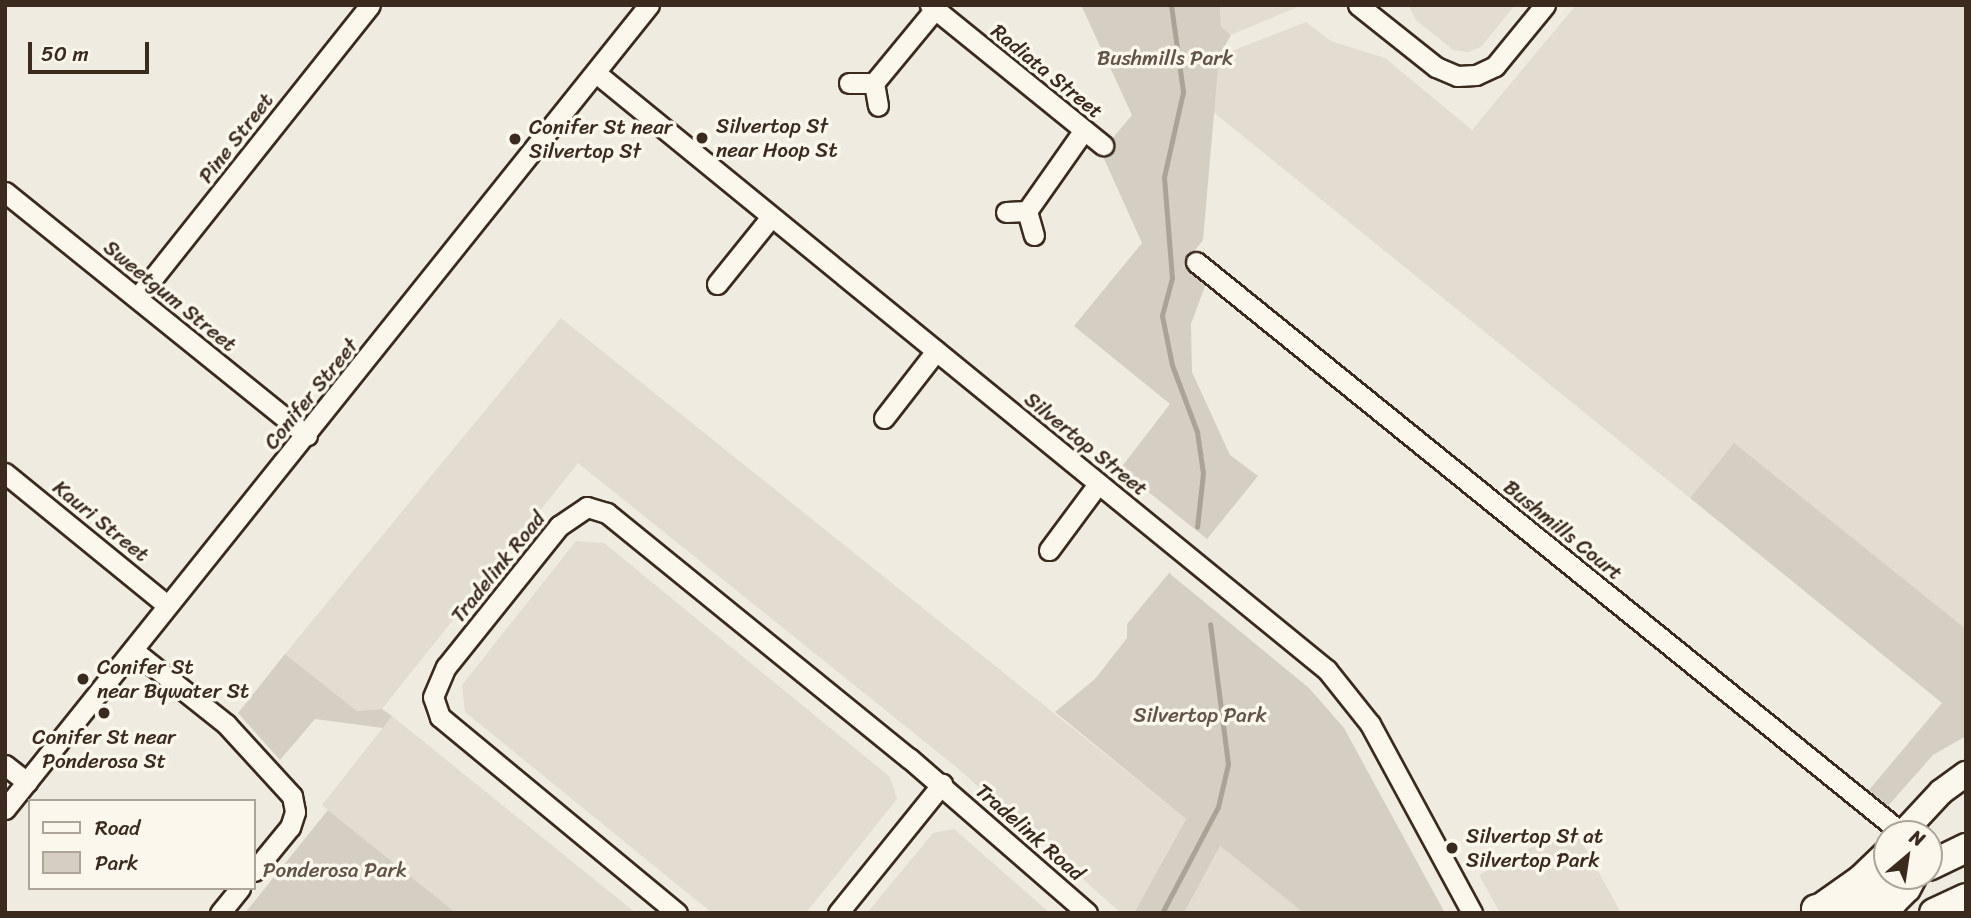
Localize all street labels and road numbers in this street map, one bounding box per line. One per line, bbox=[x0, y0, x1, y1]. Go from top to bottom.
street label: Radiata Street bbox=[986, 18, 1108, 124]
street label: Pine Street bbox=[193, 88, 279, 188]
street label: Sweetgum Street bbox=[99, 235, 241, 357]
street label: Conifer Street bbox=[259, 334, 363, 454]
street label: Silvertop Street bbox=[1019, 387, 1153, 501]
street label: Bushmills Court bbox=[1498, 474, 1628, 586]
street label: Kauri Street bbox=[48, 475, 154, 567]
street label: Tradelink Road bbox=[446, 506, 550, 628]
street label: Tradelink Road bbox=[971, 778, 1089, 886]

